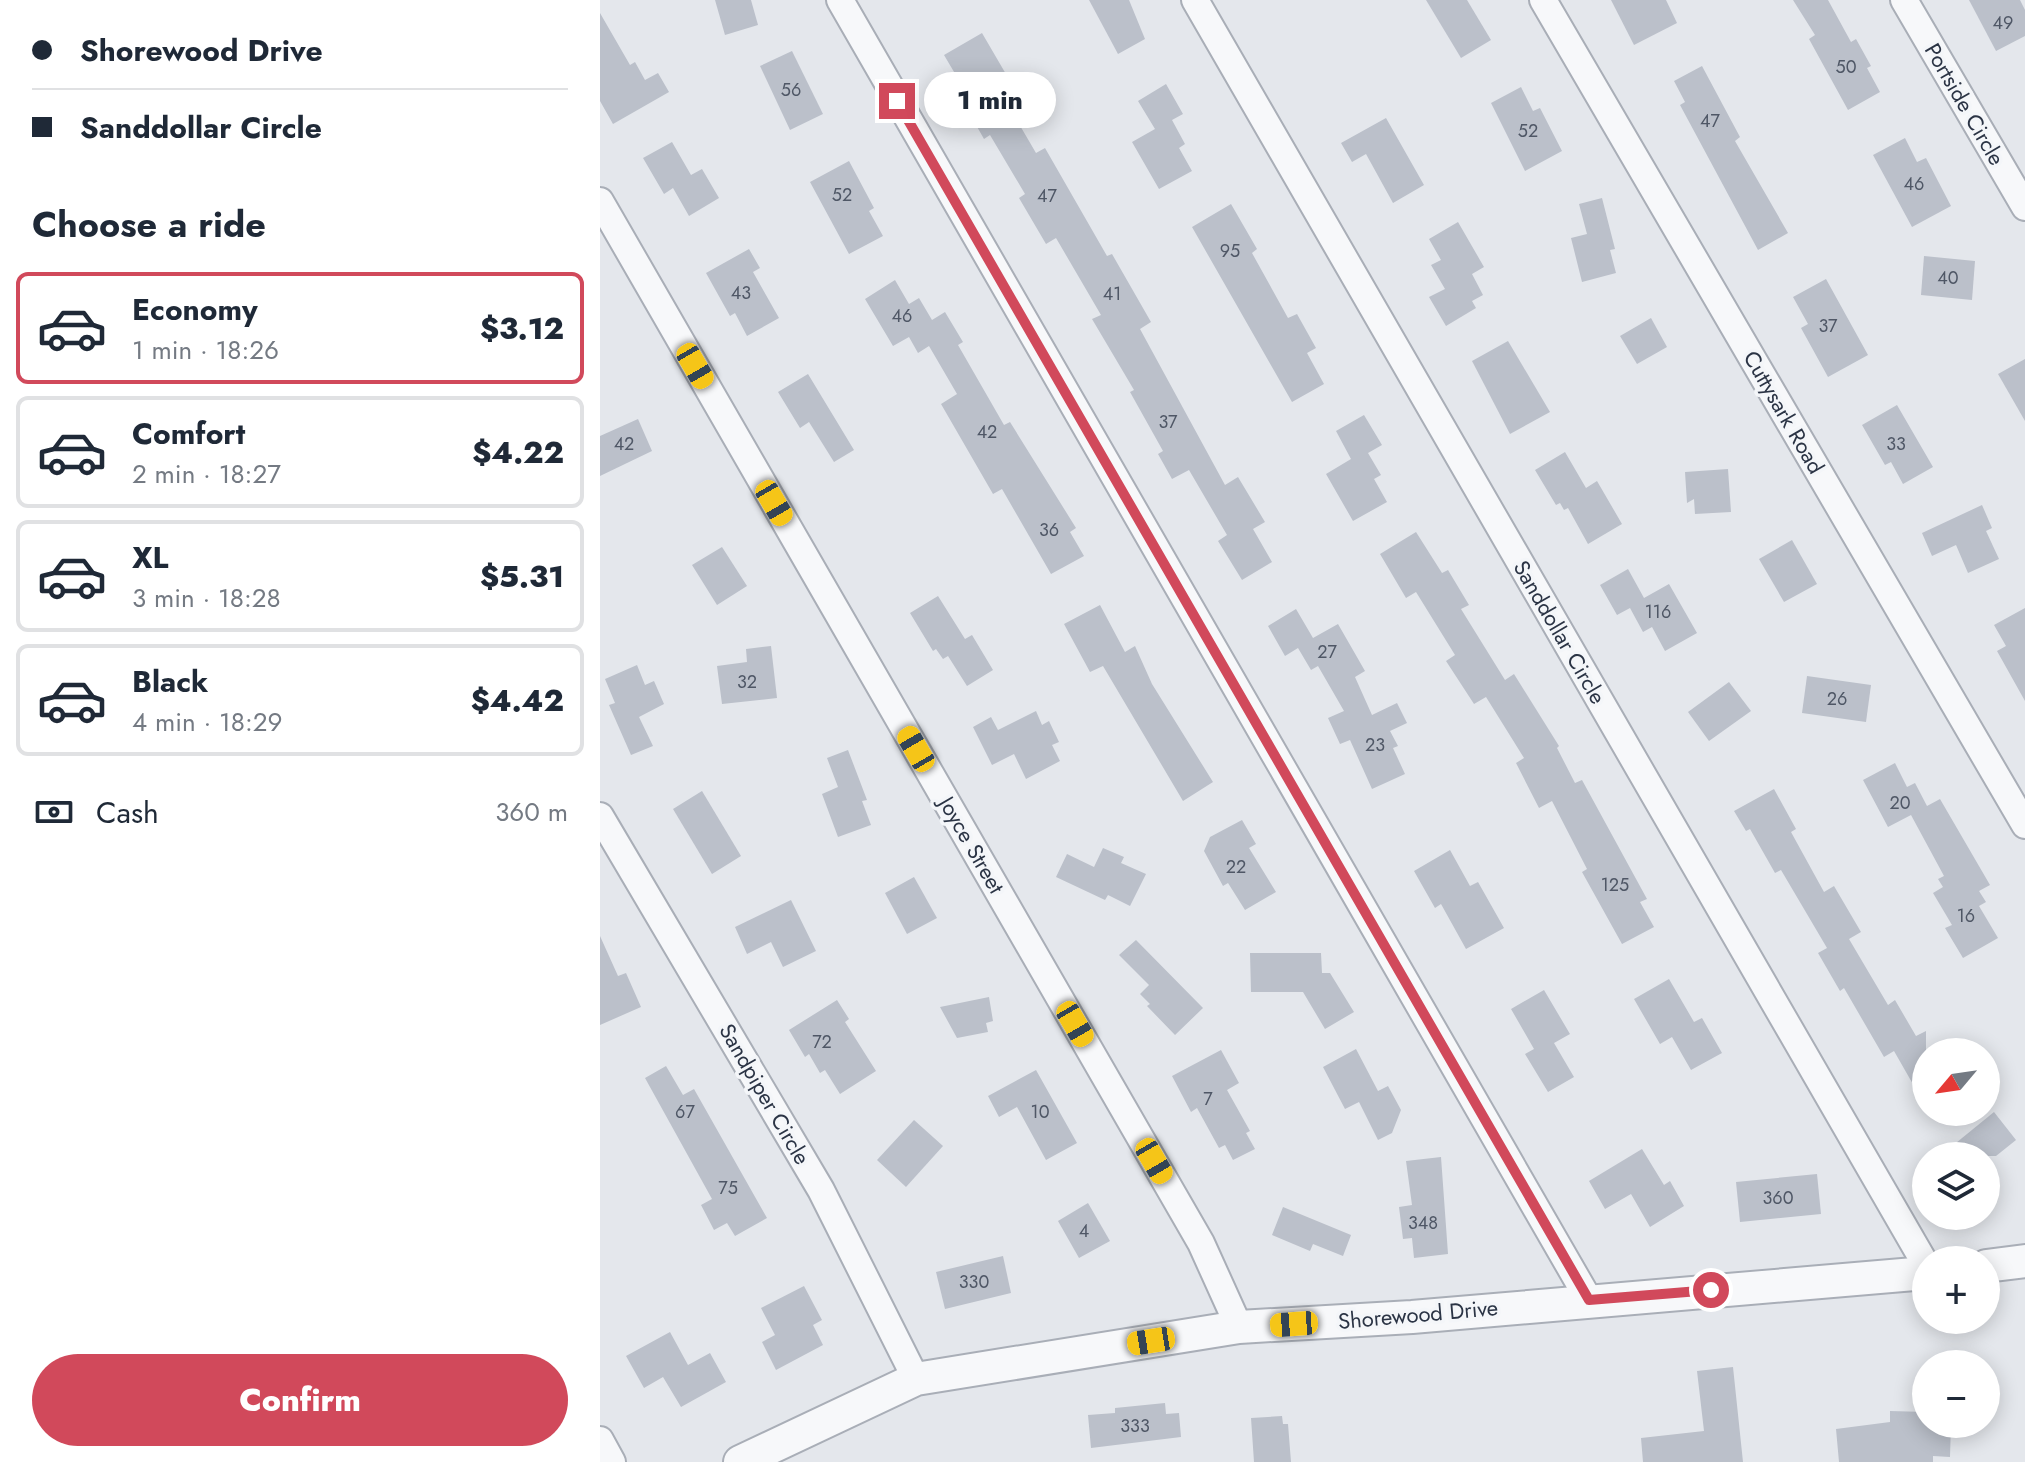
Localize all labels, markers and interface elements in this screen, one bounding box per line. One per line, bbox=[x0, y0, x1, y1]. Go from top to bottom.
house number: 49 bbox=[1993, 10, 2013, 36]
text: Shorewood Drive bbox=[80, 29, 323, 72]
street label: Portside Circle bbox=[1917, 37, 2013, 171]
house number: 50 bbox=[1836, 54, 1857, 80]
callout: 1 min bbox=[925, 73, 1057, 129]
house number: 56 bbox=[781, 77, 801, 103]
text: 1 min bbox=[957, 81, 1023, 119]
route end bbox=[879, 83, 915, 119]
text: Sanddollar Circle bbox=[80, 106, 322, 149]
house number: 47 bbox=[1700, 108, 1721, 134]
house number: 52 bbox=[1518, 118, 1538, 144]
house number: 46 bbox=[1904, 171, 1924, 197]
house number: 52 bbox=[832, 182, 852, 208]
house number: 47 bbox=[1037, 183, 1058, 209]
text: Choose a ride bbox=[32, 198, 266, 250]
house number: 95 bbox=[1220, 238, 1240, 264]
house number: 40 bbox=[1937, 265, 1959, 291]
house number: 43 bbox=[731, 280, 751, 306]
house number: 41 bbox=[1103, 281, 1121, 307]
text: Economy bbox=[132, 288, 258, 331]
icon: car bbox=[36, 292, 108, 364]
house number: 46 bbox=[892, 303, 912, 329]
text: $3.12 bbox=[480, 307, 564, 350]
house number: 37 bbox=[1818, 313, 1838, 339]
text: 1 min · 18:26 bbox=[132, 331, 279, 369]
car bbox=[673, 339, 717, 393]
street label: Cuttysark Road bbox=[1736, 344, 1832, 480]
house number: 37 bbox=[1158, 409, 1178, 435]
text: Comfort bbox=[132, 412, 245, 455]
icon: car bbox=[36, 416, 108, 488]
house number: 42 bbox=[977, 419, 997, 445]
text: $4.22 bbox=[472, 431, 564, 474]
house number: 42 bbox=[614, 431, 634, 457]
house number: 33 bbox=[1886, 431, 1906, 457]
text: 2 min · 18:27 bbox=[132, 455, 281, 493]
car bbox=[752, 476, 796, 530]
house number: 36 bbox=[1039, 517, 1059, 543]
text: XL bbox=[132, 536, 168, 579]
icon: car bbox=[36, 540, 108, 612]
street label: Sanddollar Circle bbox=[1506, 554, 1614, 710]
text: $5.31 bbox=[480, 555, 564, 598]
text: 3 min · 18:28 bbox=[132, 579, 281, 617]
house number: 116 bbox=[1645, 599, 1671, 625]
house number: 27 bbox=[1317, 639, 1337, 665]
text: Black bbox=[132, 660, 208, 703]
icon: car bbox=[36, 664, 108, 736]
house number: 32 bbox=[737, 669, 757, 695]
text: $4.42 bbox=[471, 679, 564, 722]
house number: 26 bbox=[1827, 686, 1847, 712]
text: 4 min · 18:29 bbox=[132, 703, 283, 741]
car bbox=[894, 722, 938, 776]
house number: 23 bbox=[1365, 732, 1385, 758]
street label: Joyce Street bbox=[930, 788, 1013, 900]
icon: cash bbox=[32, 790, 76, 834]
house number: 20 bbox=[1889, 790, 1911, 816]
text: Cash bbox=[96, 791, 159, 834]
text: 360 m bbox=[495, 793, 568, 831]
house number: 22 bbox=[1226, 854, 1246, 880]
house number: 125 bbox=[1601, 872, 1629, 898]
house number: 16 bbox=[1957, 903, 1975, 929]
car bbox=[1053, 997, 1097, 1051]
street label: Sandpiper Circle bbox=[712, 1018, 818, 1170]
house number: 72 bbox=[812, 1029, 832, 1055]
north arrow bbox=[1912, 1038, 2000, 1126]
map controls bbox=[1912, 1038, 2000, 1438]
house number: 7 bbox=[1203, 1086, 1213, 1112]
house number: 67 bbox=[675, 1099, 695, 1125]
house number: 10 bbox=[1031, 1099, 1050, 1125]
car bbox=[1132, 1134, 1176, 1188]
button: layers bbox=[1912, 1142, 2000, 1230]
house number: 75 bbox=[718, 1175, 738, 1201]
house number: 360 bbox=[1763, 1185, 1794, 1211]
house number: 348 bbox=[1408, 1210, 1438, 1236]
house number: 4 bbox=[1079, 1218, 1089, 1244]
button: + bbox=[1912, 1246, 2000, 1334]
house number: 330 bbox=[959, 1269, 989, 1295]
route start bbox=[1693, 1272, 1729, 1308]
street label: Shorewood Drive bbox=[1337, 1291, 1499, 1337]
car bbox=[1269, 1310, 1319, 1338]
car bbox=[1125, 1325, 1177, 1357]
button: − bbox=[1912, 1350, 2000, 1438]
button: Confirm bbox=[32, 1354, 568, 1446]
house number: 333 bbox=[1120, 1413, 1150, 1439]

